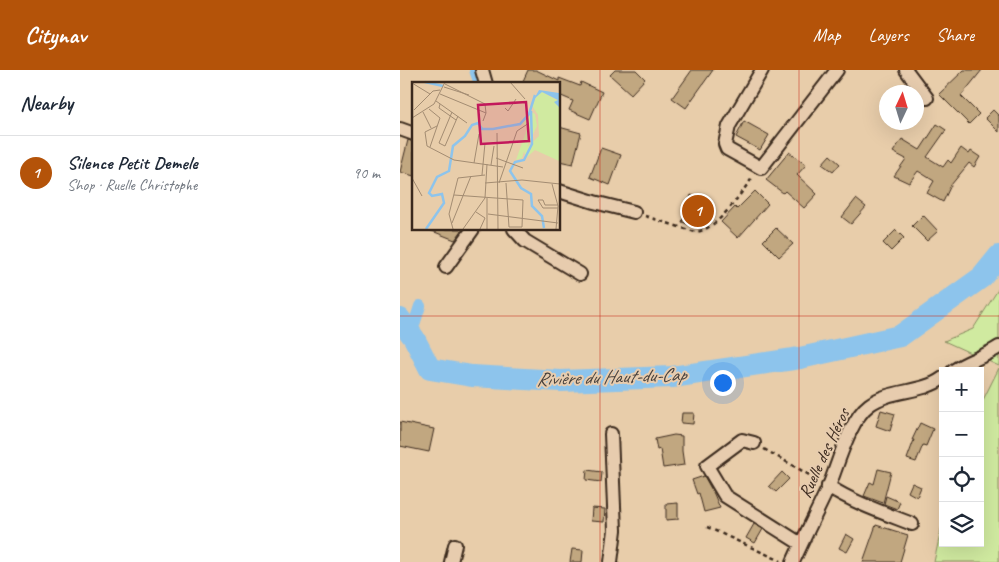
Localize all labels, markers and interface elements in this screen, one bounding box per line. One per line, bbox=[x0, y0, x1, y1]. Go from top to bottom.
text: Citynav bbox=[25, 20, 86, 50]
text: Map bbox=[813, 24, 841, 46]
text: Layers bbox=[869, 24, 908, 46]
text: Share bbox=[936, 24, 974, 46]
inset map bbox=[412, 82, 560, 230]
north arrow bbox=[879, 85, 924, 130]
text: Nearby bbox=[20, 90, 73, 116]
text: Silence Petit Demele bbox=[67, 151, 198, 175]
text: 1 bbox=[32, 163, 40, 183]
text: 90 m bbox=[353, 163, 380, 183]
text: Shop · Ruelle Christophe bbox=[67, 175, 197, 195]
pin: 1 bbox=[682, 192, 714, 230]
water label: Rivière du Haut-du-Cap bbox=[536, 362, 689, 392]
map controls bbox=[939, 367, 984, 547]
button: + bbox=[939, 367, 984, 412]
your location bbox=[710, 370, 736, 396]
street label: Ruelle des Héros bbox=[794, 403, 855, 501]
button: − bbox=[939, 412, 984, 457]
button: locate bbox=[939, 457, 984, 502]
button: layers bbox=[939, 502, 984, 547]

